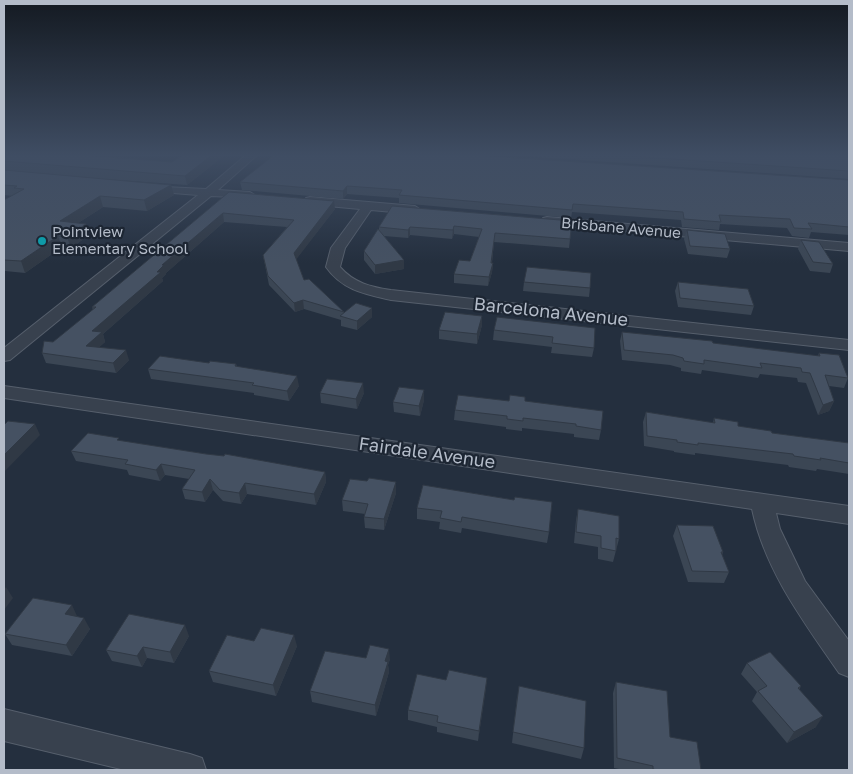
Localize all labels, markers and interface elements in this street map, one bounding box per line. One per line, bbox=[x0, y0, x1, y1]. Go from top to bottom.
street label: Brisbane Avenue bbox=[560, 213, 682, 241]
place label: Pointview Elementary School bbox=[52, 222, 188, 257]
marker: Pointview Elementary School bbox=[36, 235, 48, 247]
street label: Barcelona Avenue bbox=[473, 292, 629, 330]
street label: Fairdale Avenue bbox=[358, 432, 497, 472]

